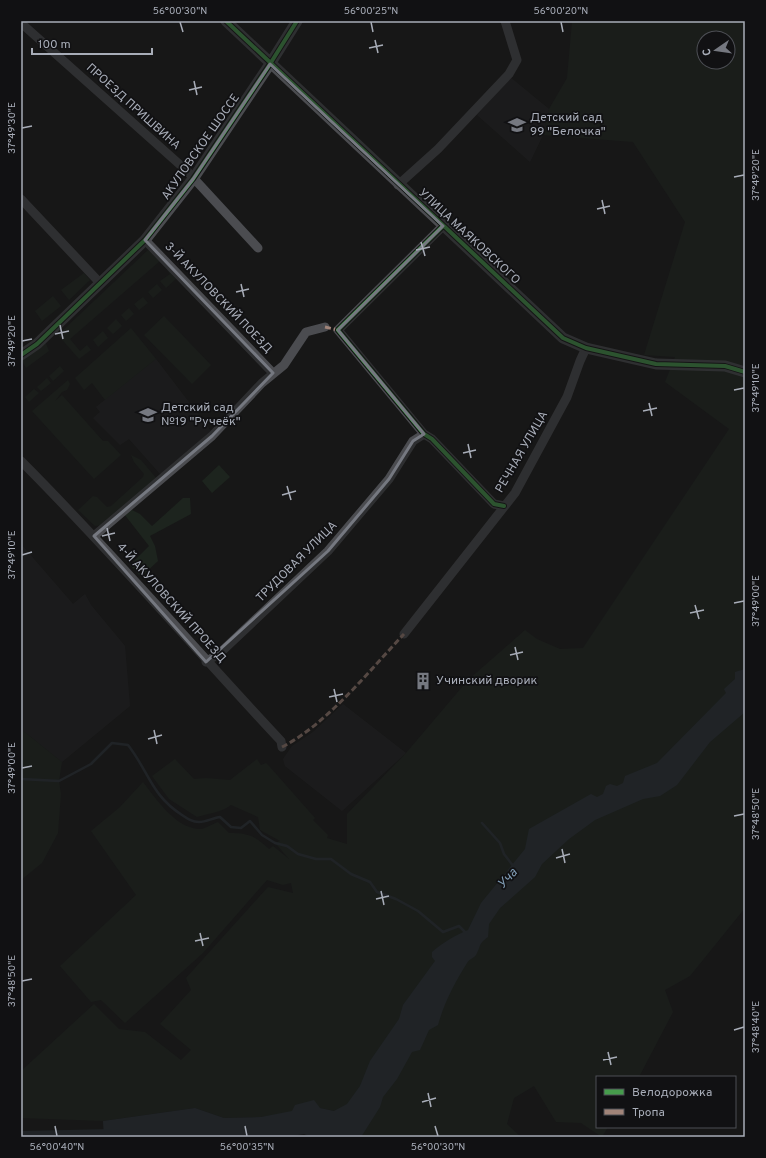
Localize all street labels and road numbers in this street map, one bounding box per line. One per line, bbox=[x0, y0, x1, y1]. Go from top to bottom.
street label: ПРОЕЗД ПРИШВИНА bbox=[82, 60, 184, 154]
street label: АКУЛОВСКОЕ ШОССЕ bbox=[158, 91, 244, 203]
street label: УЛИЦА МАЯКОВСКОГО bbox=[415, 186, 523, 288]
street label: 3-Й АКУЛОВСКИЙ ПОЕЗД bbox=[161, 239, 275, 357]
street label: РЕЧНАЯ УЛИЦА bbox=[492, 408, 552, 496]
street label: ТРУДОВАЯ УЛИЦА bbox=[253, 518, 341, 606]
street label: 4-Й АКУЛОВСКИЙ ПРОЕЗД bbox=[113, 540, 229, 666]

